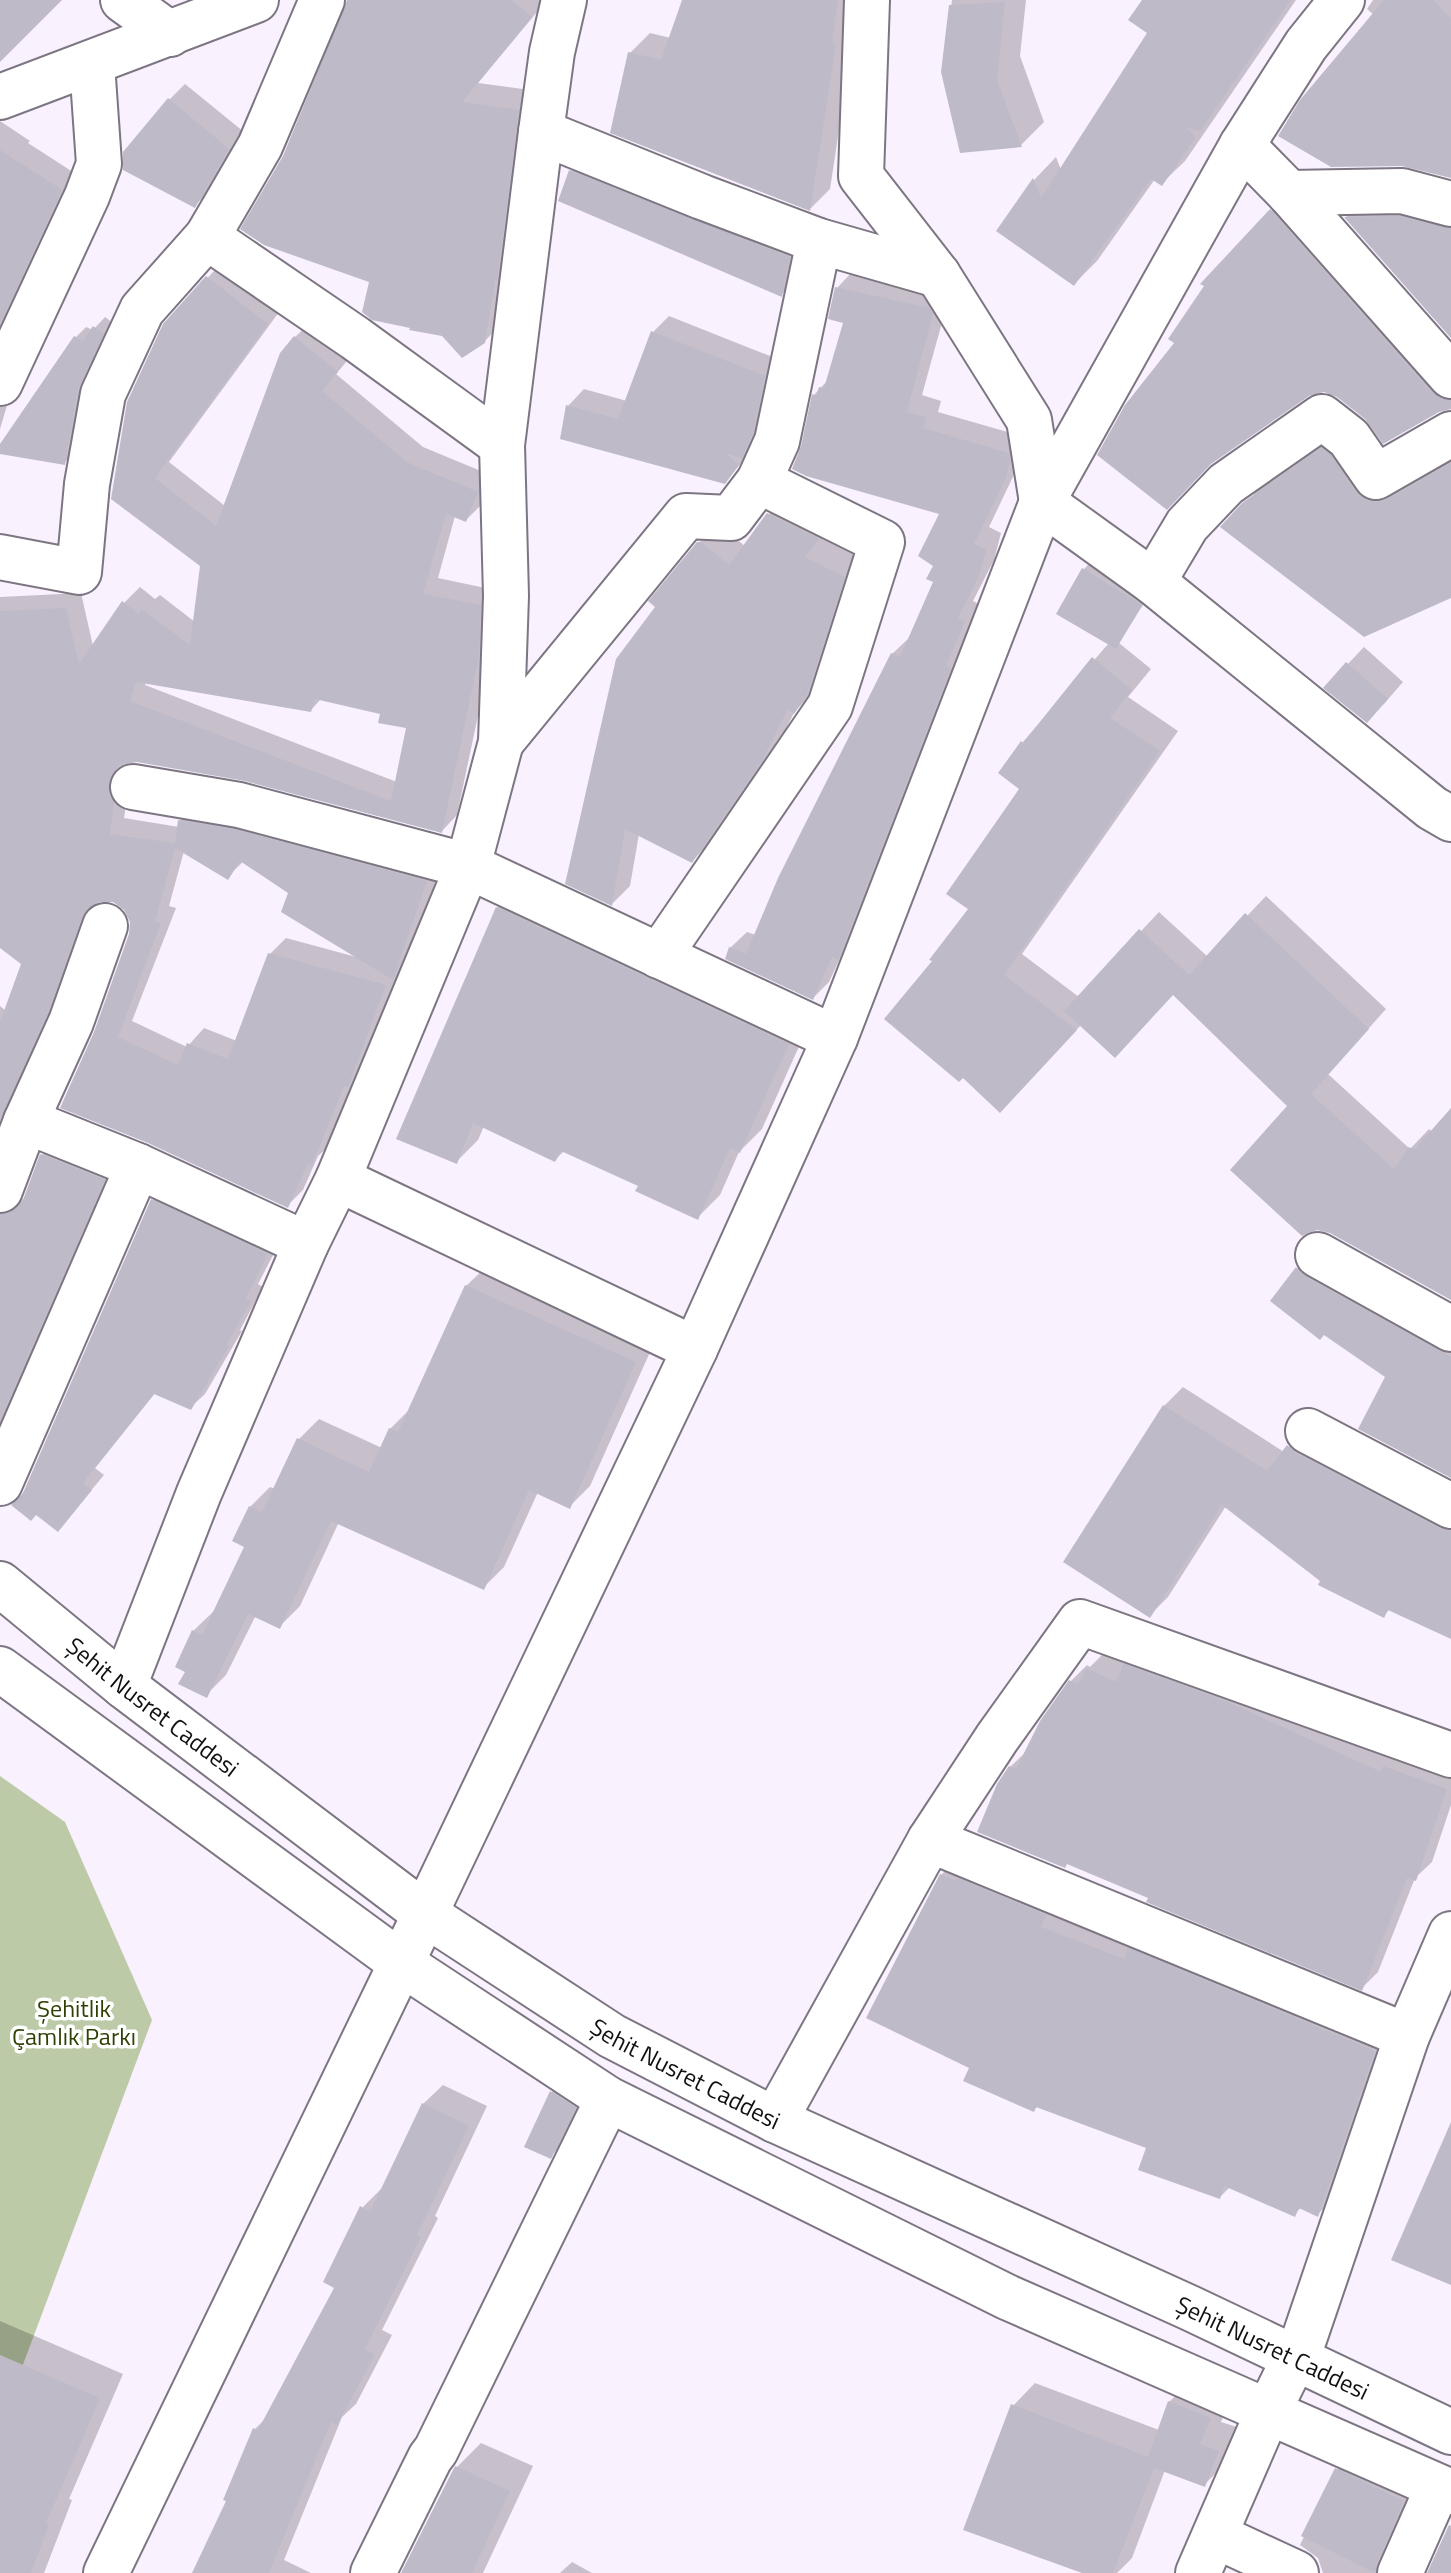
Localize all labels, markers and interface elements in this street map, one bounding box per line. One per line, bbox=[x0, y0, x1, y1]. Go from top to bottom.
street label: Şehit Nusret Caddesi bbox=[59, 1628, 247, 1785]
park label: Şehitlik Çamlık Parkı bbox=[12, 1990, 136, 2054]
street label: Şehit Nusret Caddesi bbox=[583, 2009, 786, 2138]
street label: Şehit Nusret Caddesi bbox=[1170, 2286, 1375, 2409]

